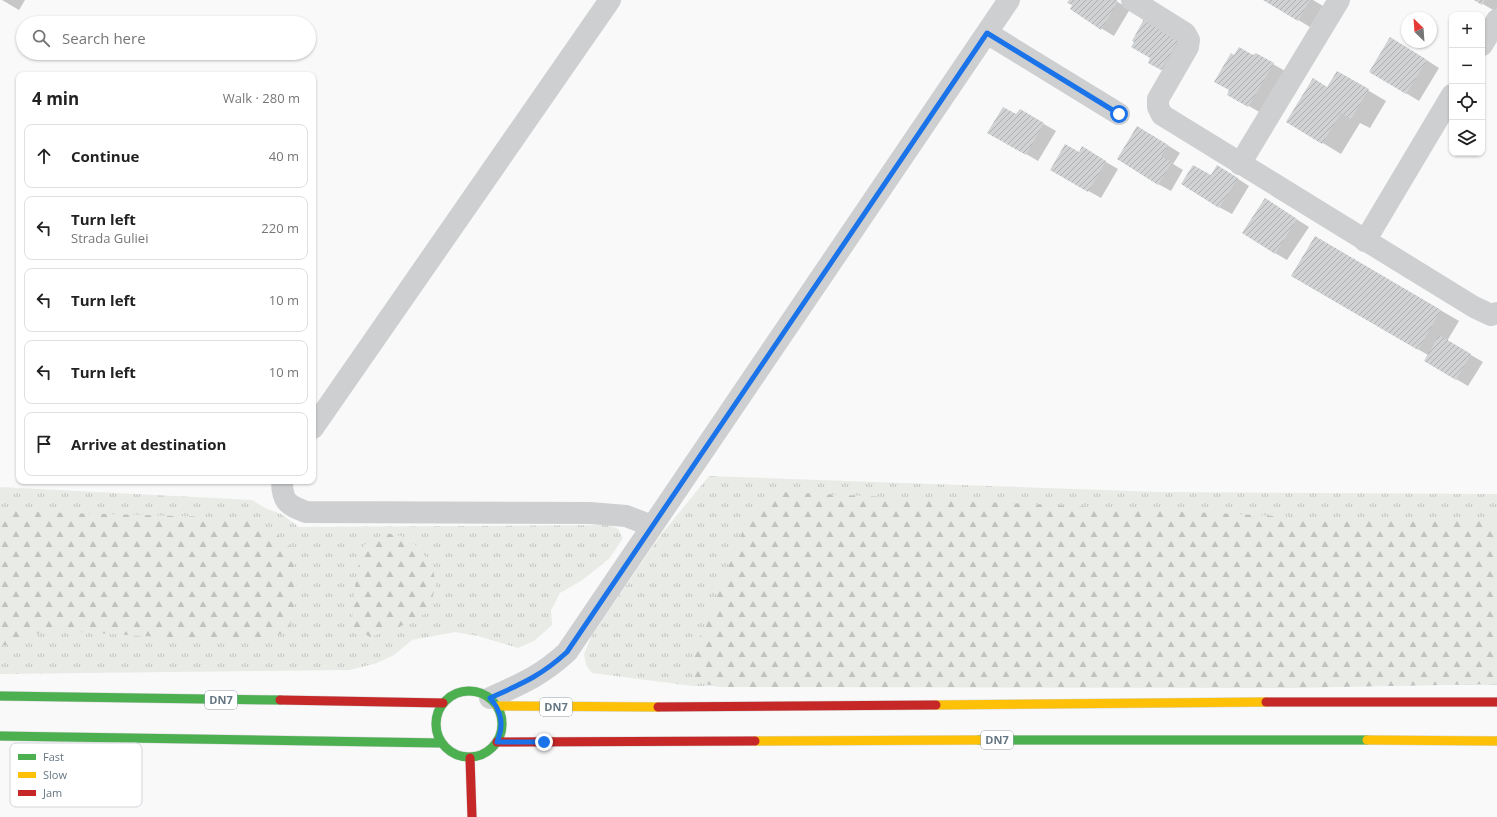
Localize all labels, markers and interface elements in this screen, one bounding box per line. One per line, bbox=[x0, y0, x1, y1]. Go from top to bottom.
north arrow bbox=[1401, 12, 1437, 48]
map controls bbox=[1449, 12, 1485, 156]
button: + bbox=[1449, 12, 1485, 48]
search box bbox=[16, 16, 316, 60]
icon: search bbox=[30, 27, 52, 49]
text: Search here bbox=[62, 28, 146, 48]
button: − bbox=[1449, 48, 1485, 84]
button: locate bbox=[1449, 84, 1485, 120]
text: 4 min bbox=[32, 87, 79, 110]
text: Walk · 280 m bbox=[223, 89, 300, 107]
route start bbox=[1110, 105, 1128, 123]
button: layers bbox=[1449, 120, 1485, 156]
icon: ahead bbox=[33, 145, 55, 167]
text: Continue bbox=[71, 146, 139, 166]
text: 40 m bbox=[269, 147, 299, 165]
text: Turn left bbox=[71, 209, 136, 229]
icon: left bbox=[33, 217, 55, 239]
text: 220 m bbox=[261, 219, 299, 237]
text: Strada Guliei bbox=[71, 229, 148, 247]
icon: left bbox=[33, 289, 55, 311]
text: Turn left bbox=[71, 290, 136, 310]
text: 10 m bbox=[269, 291, 299, 309]
icon: left bbox=[33, 361, 55, 383]
text: Turn left bbox=[71, 362, 136, 382]
text: 10 m bbox=[269, 363, 299, 381]
icon: arrive bbox=[33, 433, 55, 455]
text: Arrive at destination bbox=[71, 434, 226, 454]
road number: DN7 bbox=[205, 691, 237, 709]
road number: DN7 bbox=[540, 698, 572, 716]
road number: DN7 bbox=[981, 731, 1013, 749]
route end bbox=[535, 733, 553, 751]
legend bbox=[10, 743, 142, 807]
text: Fast bbox=[43, 749, 64, 764]
text: Slow bbox=[43, 767, 67, 782]
text: Jam bbox=[42, 785, 62, 800]

